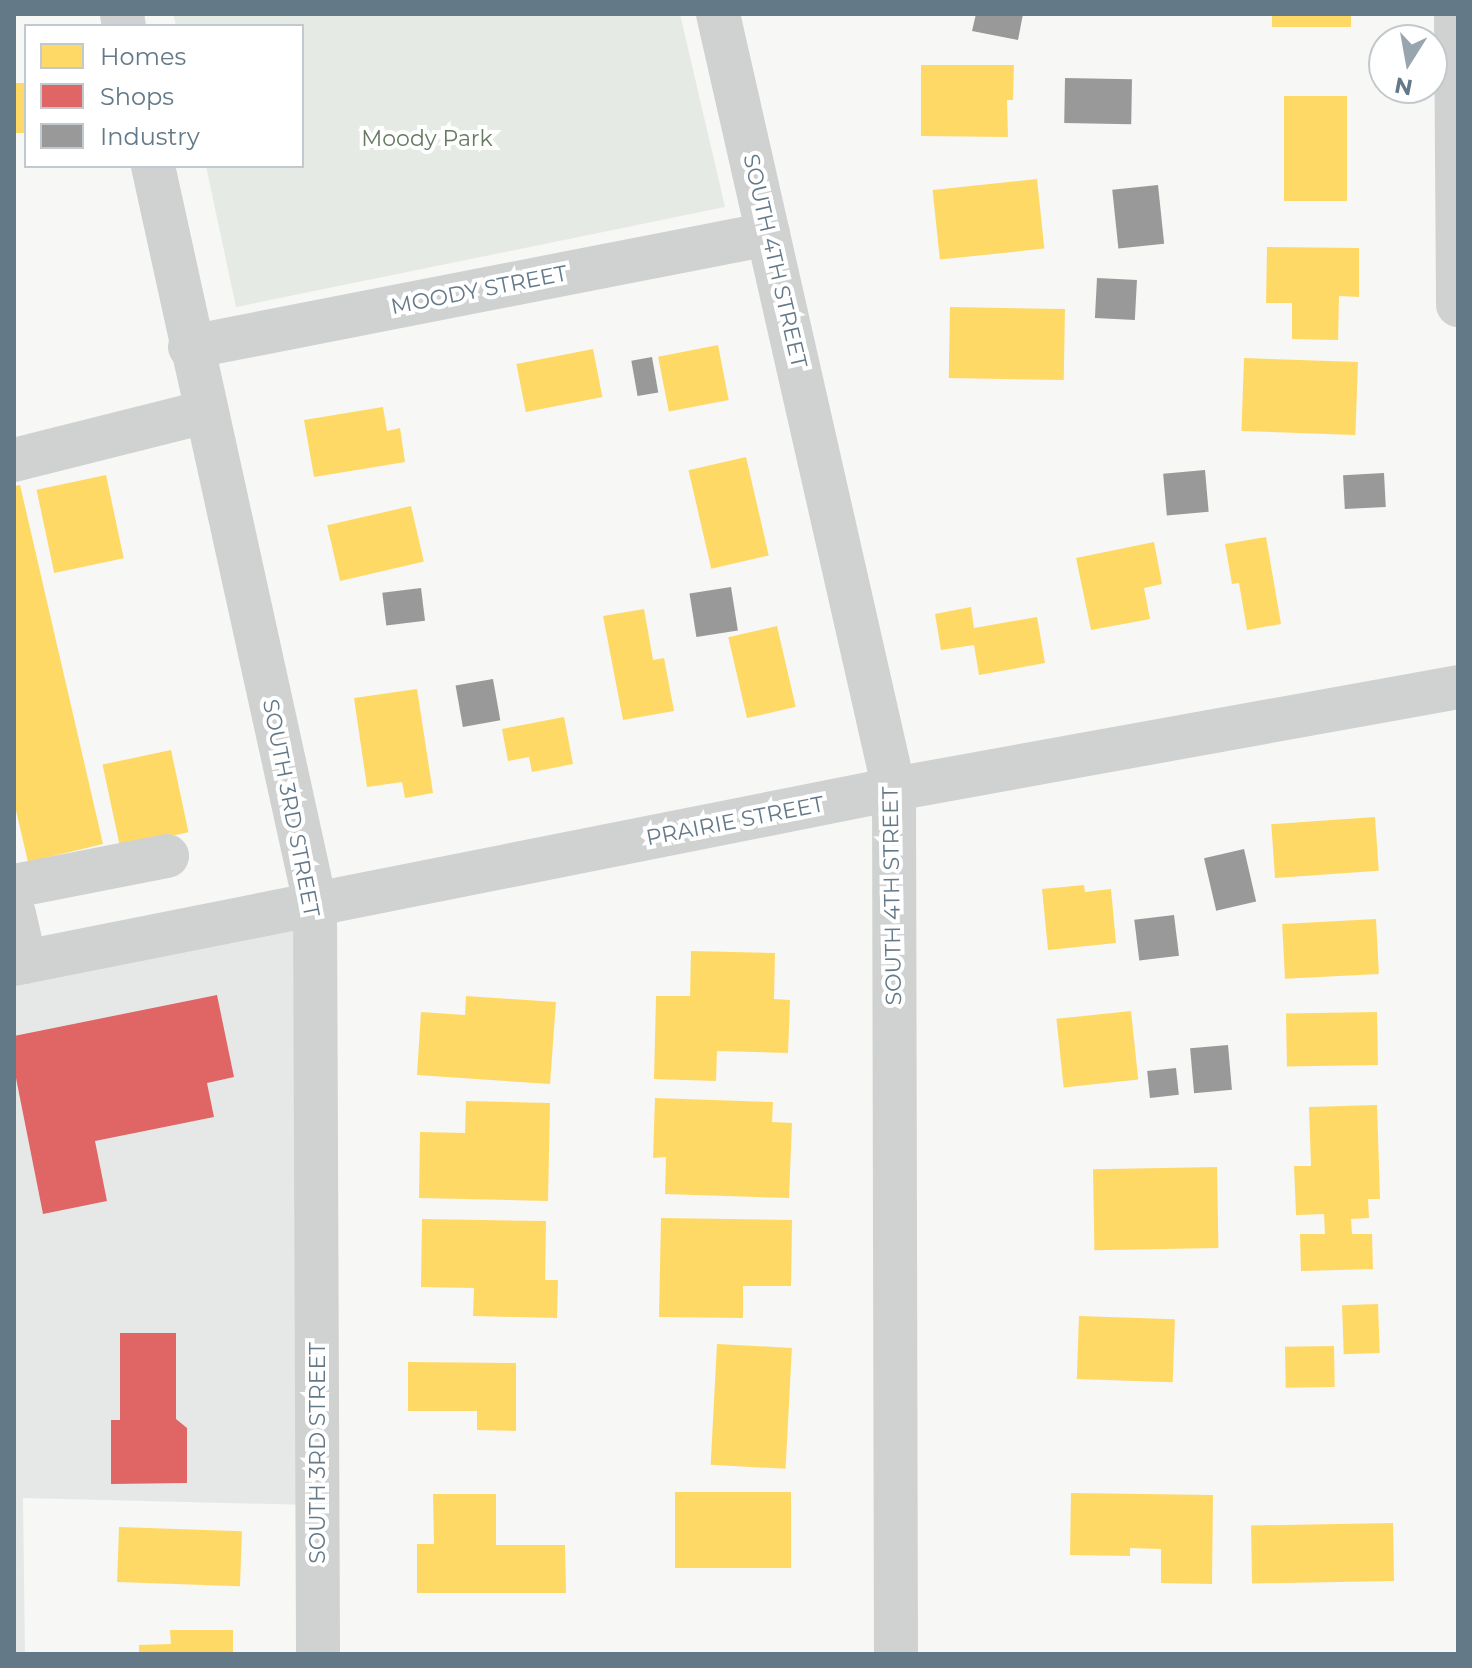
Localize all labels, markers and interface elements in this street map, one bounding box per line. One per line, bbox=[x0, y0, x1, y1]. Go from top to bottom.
legend bbox=[24, 24, 304, 168]
north arrow bbox=[1368, 24, 1448, 104]
text: Homes bbox=[100, 42, 186, 71]
text: N bbox=[1392, 71, 1415, 101]
text: Shops bbox=[100, 82, 174, 111]
text: Industry bbox=[100, 122, 200, 151]
park label: Moody Park bbox=[361, 126, 493, 152]
street label: SOUTH 4TH STREET bbox=[738, 151, 812, 371]
street label: MOODY STREET bbox=[389, 260, 569, 320]
street label: SOUTH 3RD STREET bbox=[257, 697, 325, 919]
street label: SOUTH 4TH STREET bbox=[877, 786, 907, 1006]
street label: PRAIRIE STREET bbox=[644, 791, 826, 851]
street label: SOUTH 3RD STREET bbox=[305, 1342, 331, 1564]

